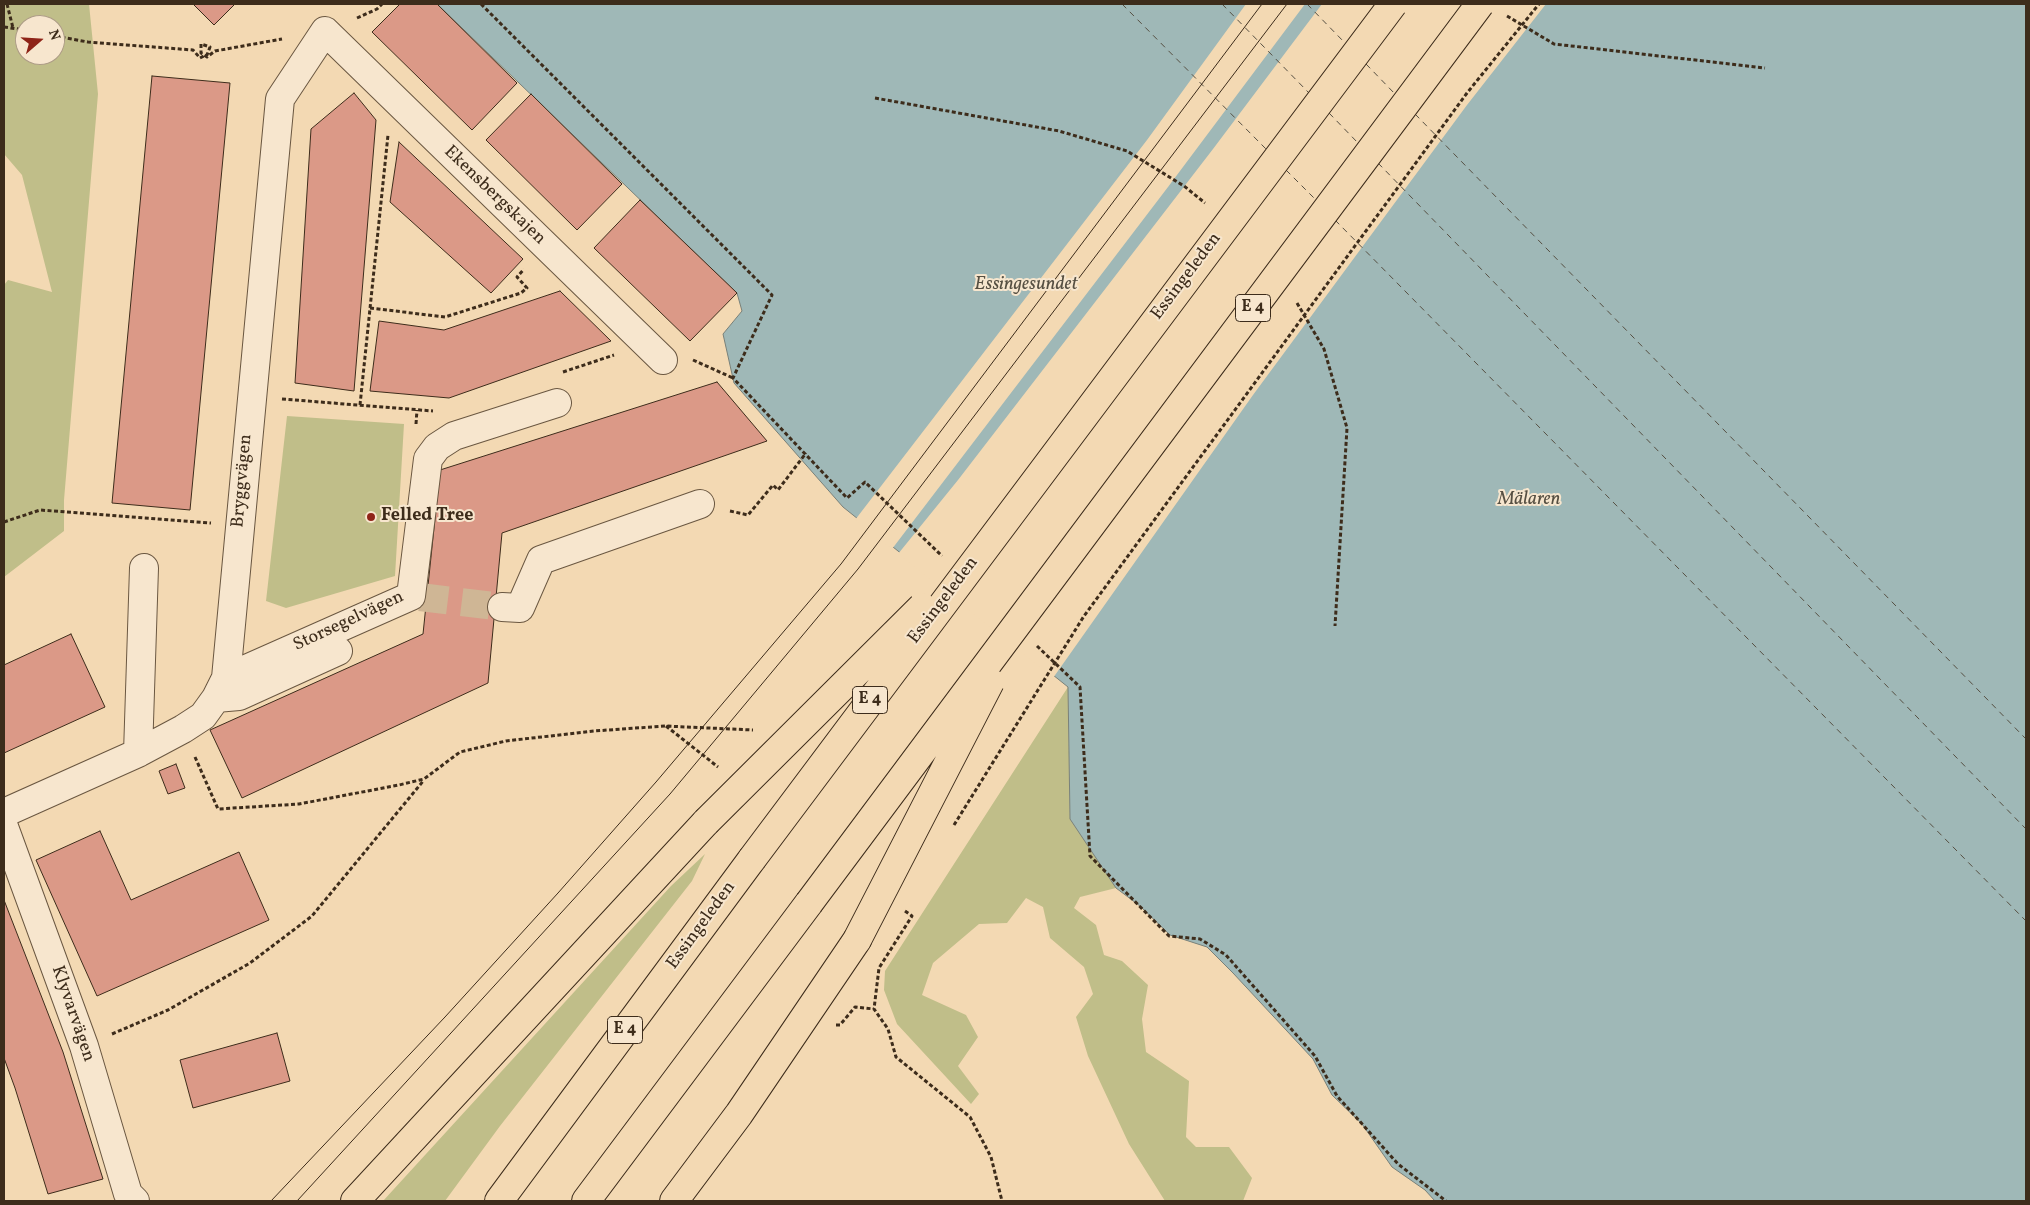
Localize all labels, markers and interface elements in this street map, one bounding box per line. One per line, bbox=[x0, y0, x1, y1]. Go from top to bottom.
north arrow bbox=[15, 15, 65, 65]
text: N bbox=[43, 27, 64, 43]
street label: Ekensbergskajen bbox=[439, 142, 549, 250]
street label: Essingeleden bbox=[1147, 229, 1227, 325]
water label: Essingesundet bbox=[974, 275, 1078, 297]
road number: E 4 bbox=[1236, 294, 1270, 322]
street label: Bryggvägen bbox=[228, 433, 258, 529]
water label: Mälaren bbox=[1498, 490, 1560, 512]
place label: Felled Tree bbox=[381, 506, 473, 528]
marker: Felled Tree bbox=[365, 511, 377, 523]
street label: Essingeleden bbox=[904, 553, 984, 649]
street label: Storsegelvägen bbox=[290, 587, 408, 657]
road number: E 4 bbox=[852, 686, 888, 714]
street label: Essingeleden bbox=[663, 878, 741, 974]
street label: Klyvarvägen bbox=[45, 963, 99, 1065]
road number: E 4 bbox=[608, 1016, 642, 1044]

